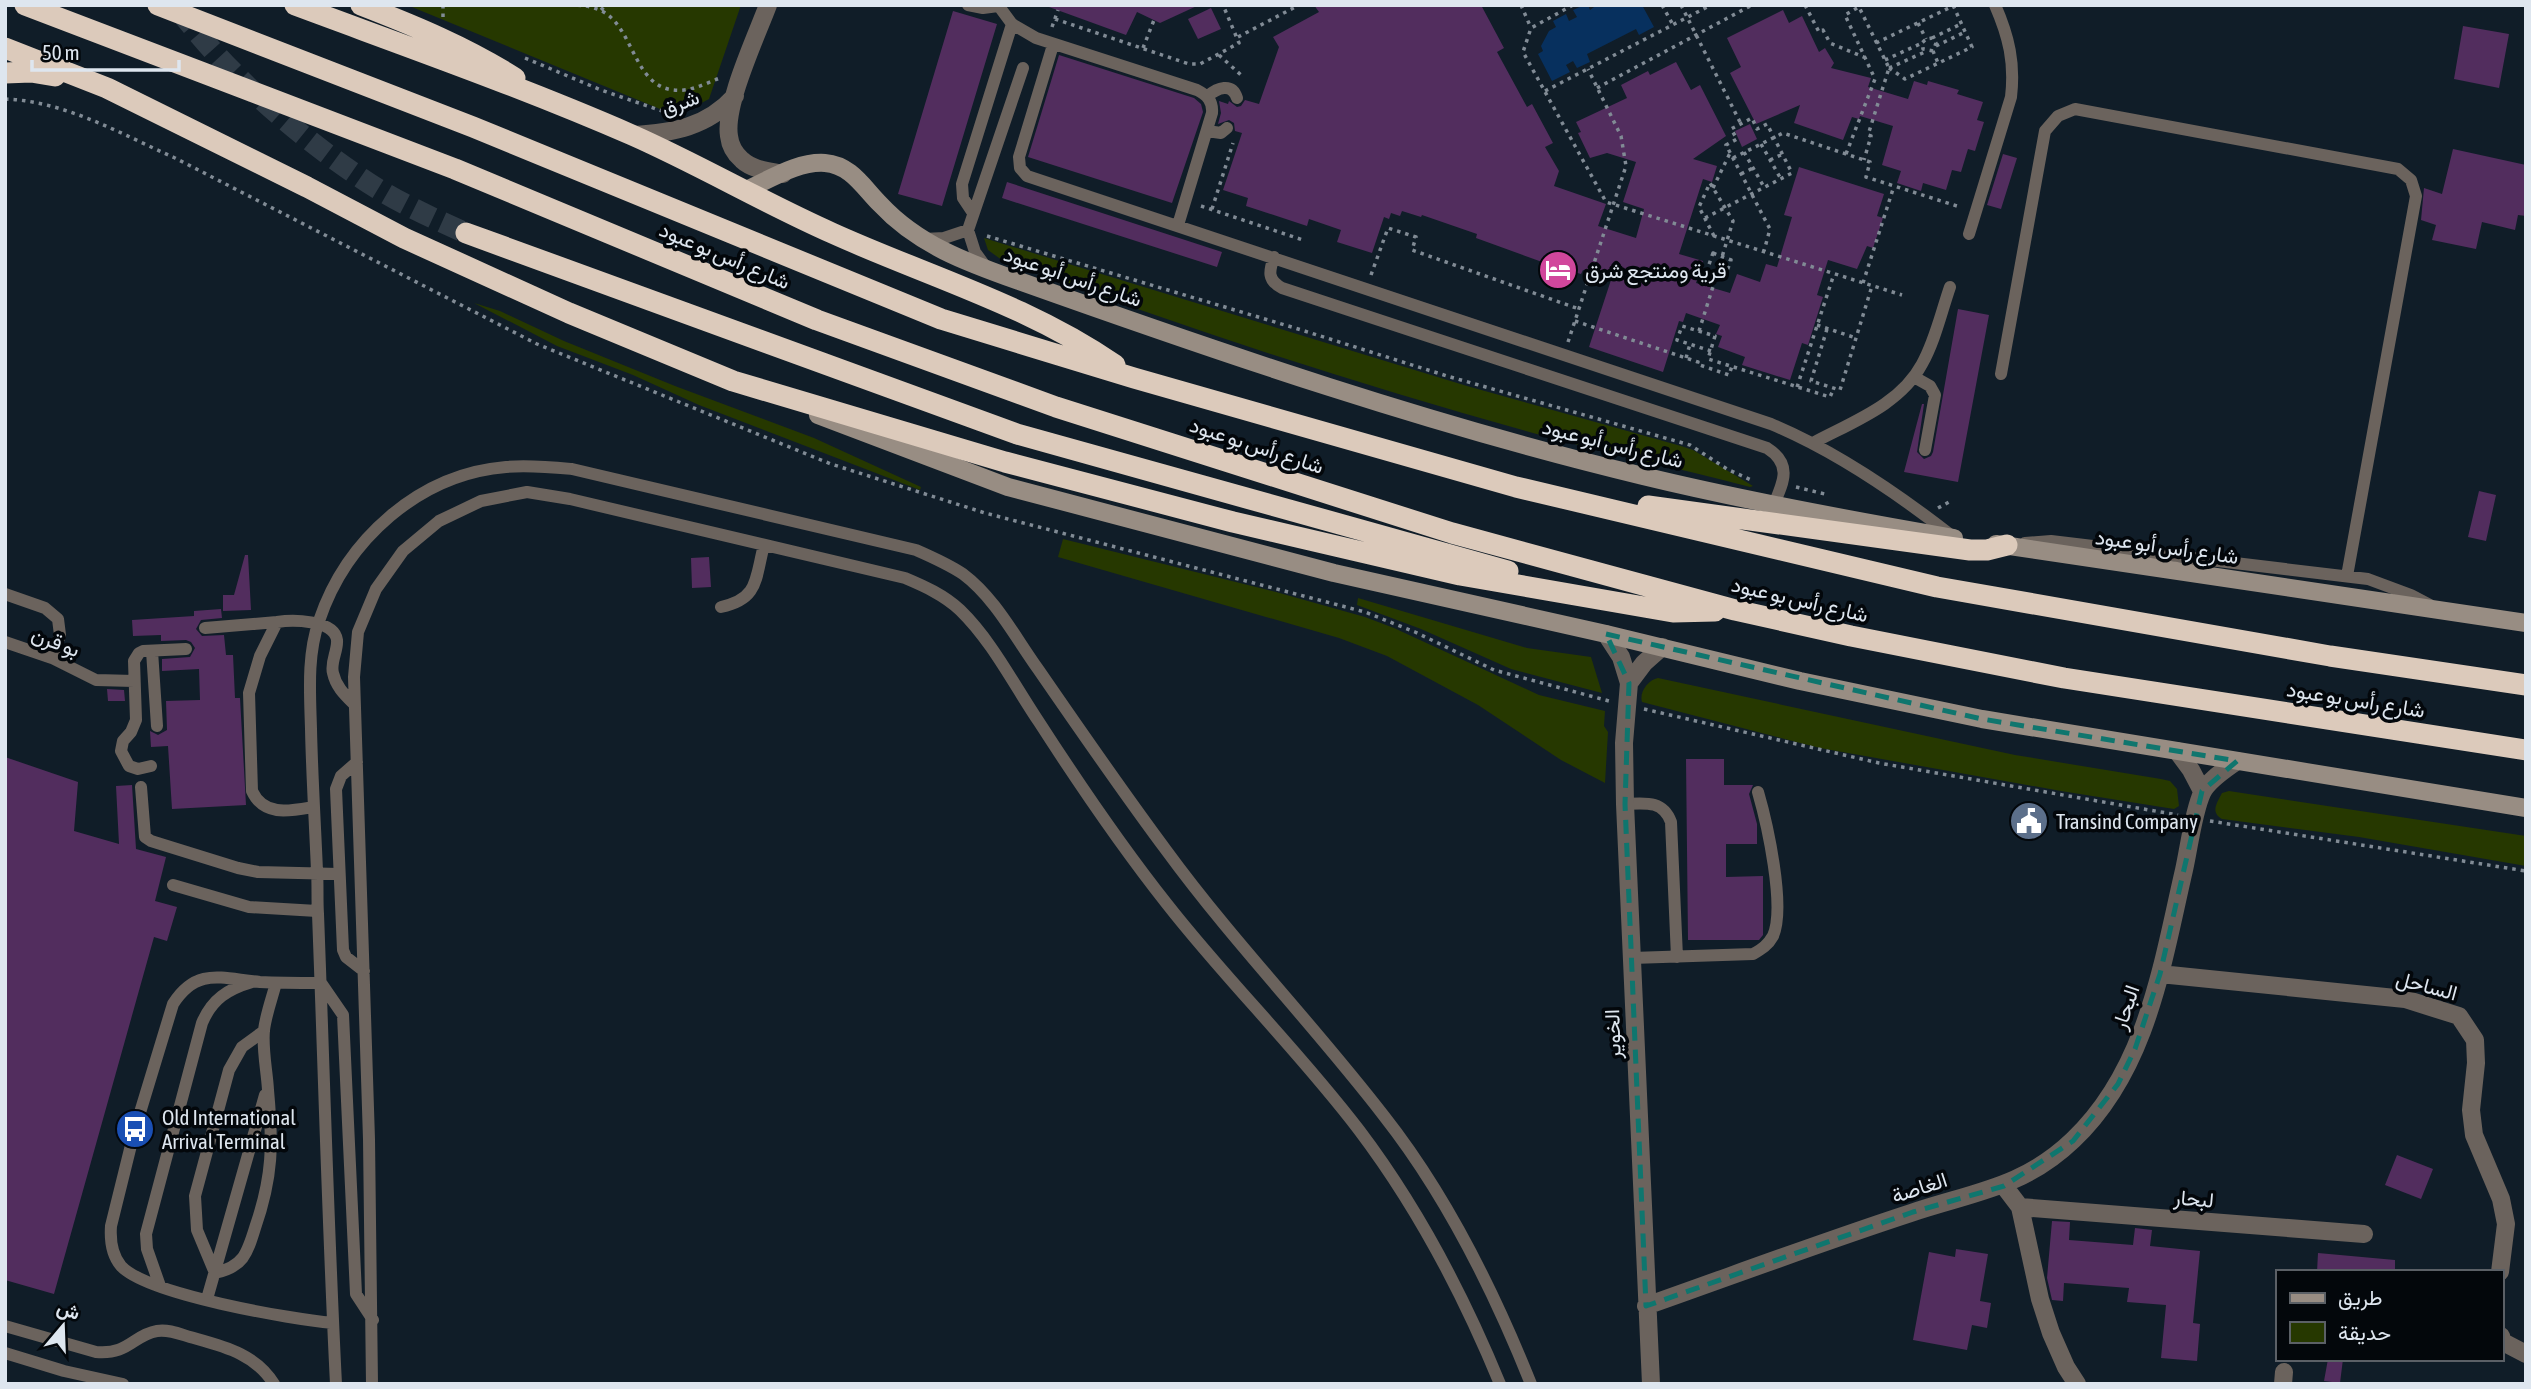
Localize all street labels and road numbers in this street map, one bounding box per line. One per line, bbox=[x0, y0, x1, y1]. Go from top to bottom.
street label: شرق bbox=[658, 84, 703, 122]
street label: شارع رأس بو عبود bbox=[655, 217, 794, 296]
street label: شارع رأس أبو عبود bbox=[1000, 241, 1145, 314]
street label: شارع رأس بو عبود bbox=[1186, 412, 1327, 481]
street label: شارع رأس أبو عبود bbox=[1539, 414, 1686, 475]
street label: شارع رأس أبو عبود bbox=[2093, 524, 2240, 571]
street label: شارع رأس بو عبود bbox=[1729, 572, 1871, 629]
street label: بو قرن bbox=[28, 621, 84, 663]
street label: شارع رأس بو عبود bbox=[2285, 676, 2427, 725]
street label: الساحل bbox=[2394, 965, 2460, 1006]
street label: البحار bbox=[2106, 982, 2146, 1034]
street label: الخوير bbox=[1599, 1009, 1627, 1060]
street label: الغاصة bbox=[1888, 1167, 1950, 1207]
street label: لبحار bbox=[2172, 1184, 2215, 1214]

